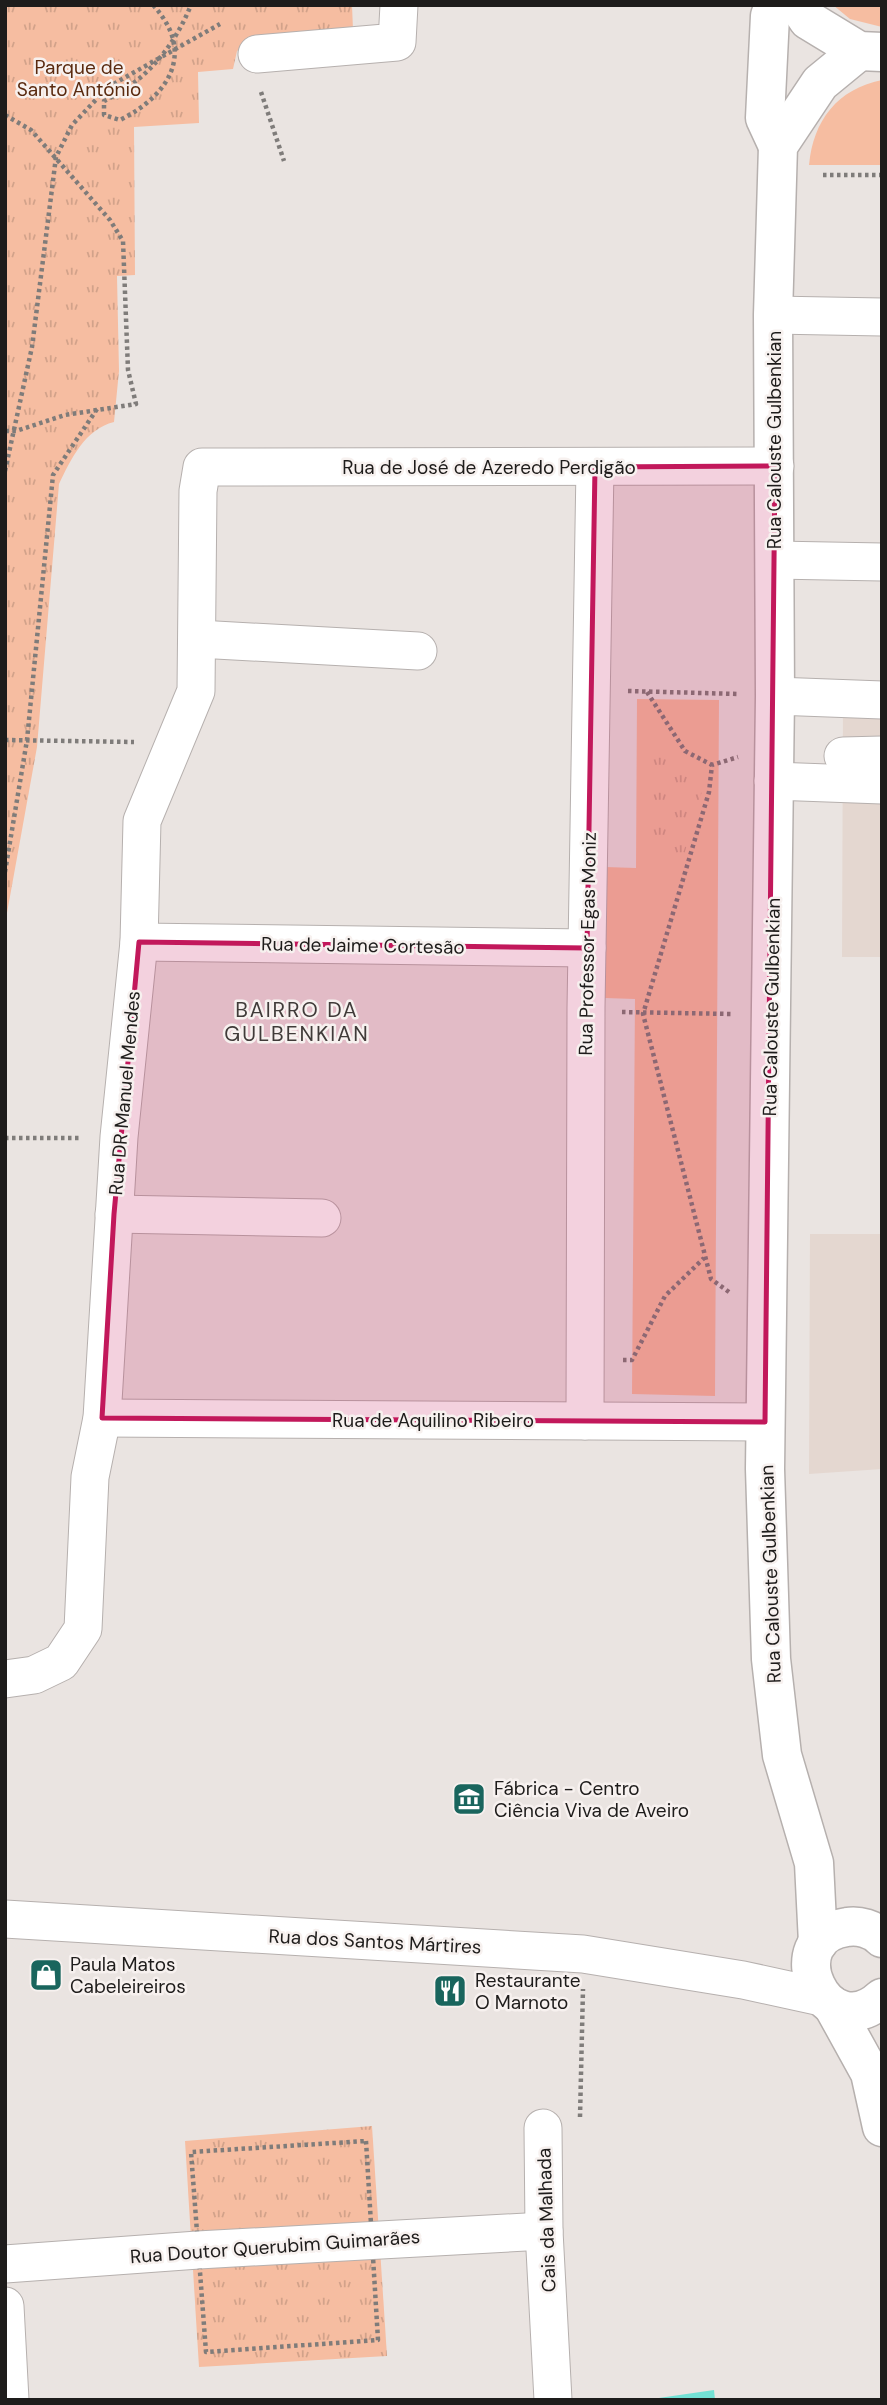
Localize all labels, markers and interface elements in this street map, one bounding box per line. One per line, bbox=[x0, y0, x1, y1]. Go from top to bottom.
park label: Parque de Santo António bbox=[17, 55, 141, 102]
street label: Rua Calouste Gulbenkian bbox=[762, 331, 787, 549]
street label: Rua de José de Azeredo Perdigão bbox=[342, 455, 636, 480]
street label: Rua Professor Egas Moniz bbox=[573, 832, 602, 1056]
street label: Rua Calouste Gulbenkian bbox=[757, 898, 786, 1116]
street label: Rua de Jaime Cortesão bbox=[261, 931, 465, 960]
street label: Rua DR Manuel Mendes bbox=[103, 990, 146, 1196]
district label: BAIRRO DA GULBENKIAN bbox=[224, 996, 370, 1048]
street label: Rua de Aquilino Ribeiro bbox=[332, 1408, 534, 1433]
street label: Rua Calouste Gulbenkian bbox=[754, 1464, 787, 1684]
place label: Fábrica - Centro Ciência Viva de Aveiro bbox=[494, 1776, 689, 1823]
museum icon: Fábrica - Centro Ciência Viva de Aveiro bbox=[450, 1780, 488, 1818]
street label: Rua dos Santos Mártires bbox=[268, 1923, 482, 1960]
place label: Paula Matos Cabeleireiros bbox=[70, 1952, 186, 1999]
shop icon: Paula Matos Cabeleireiros bbox=[27, 1956, 65, 1994]
place label: Restaurante O Marnoto bbox=[475, 1968, 581, 2015]
restaurant icon: Restaurante O Marnoto bbox=[431, 1972, 469, 2010]
street label: Cais da Malhada bbox=[531, 2147, 562, 2293]
street label: Rua Doutor Querubim Guimarães bbox=[129, 2224, 421, 2269]

